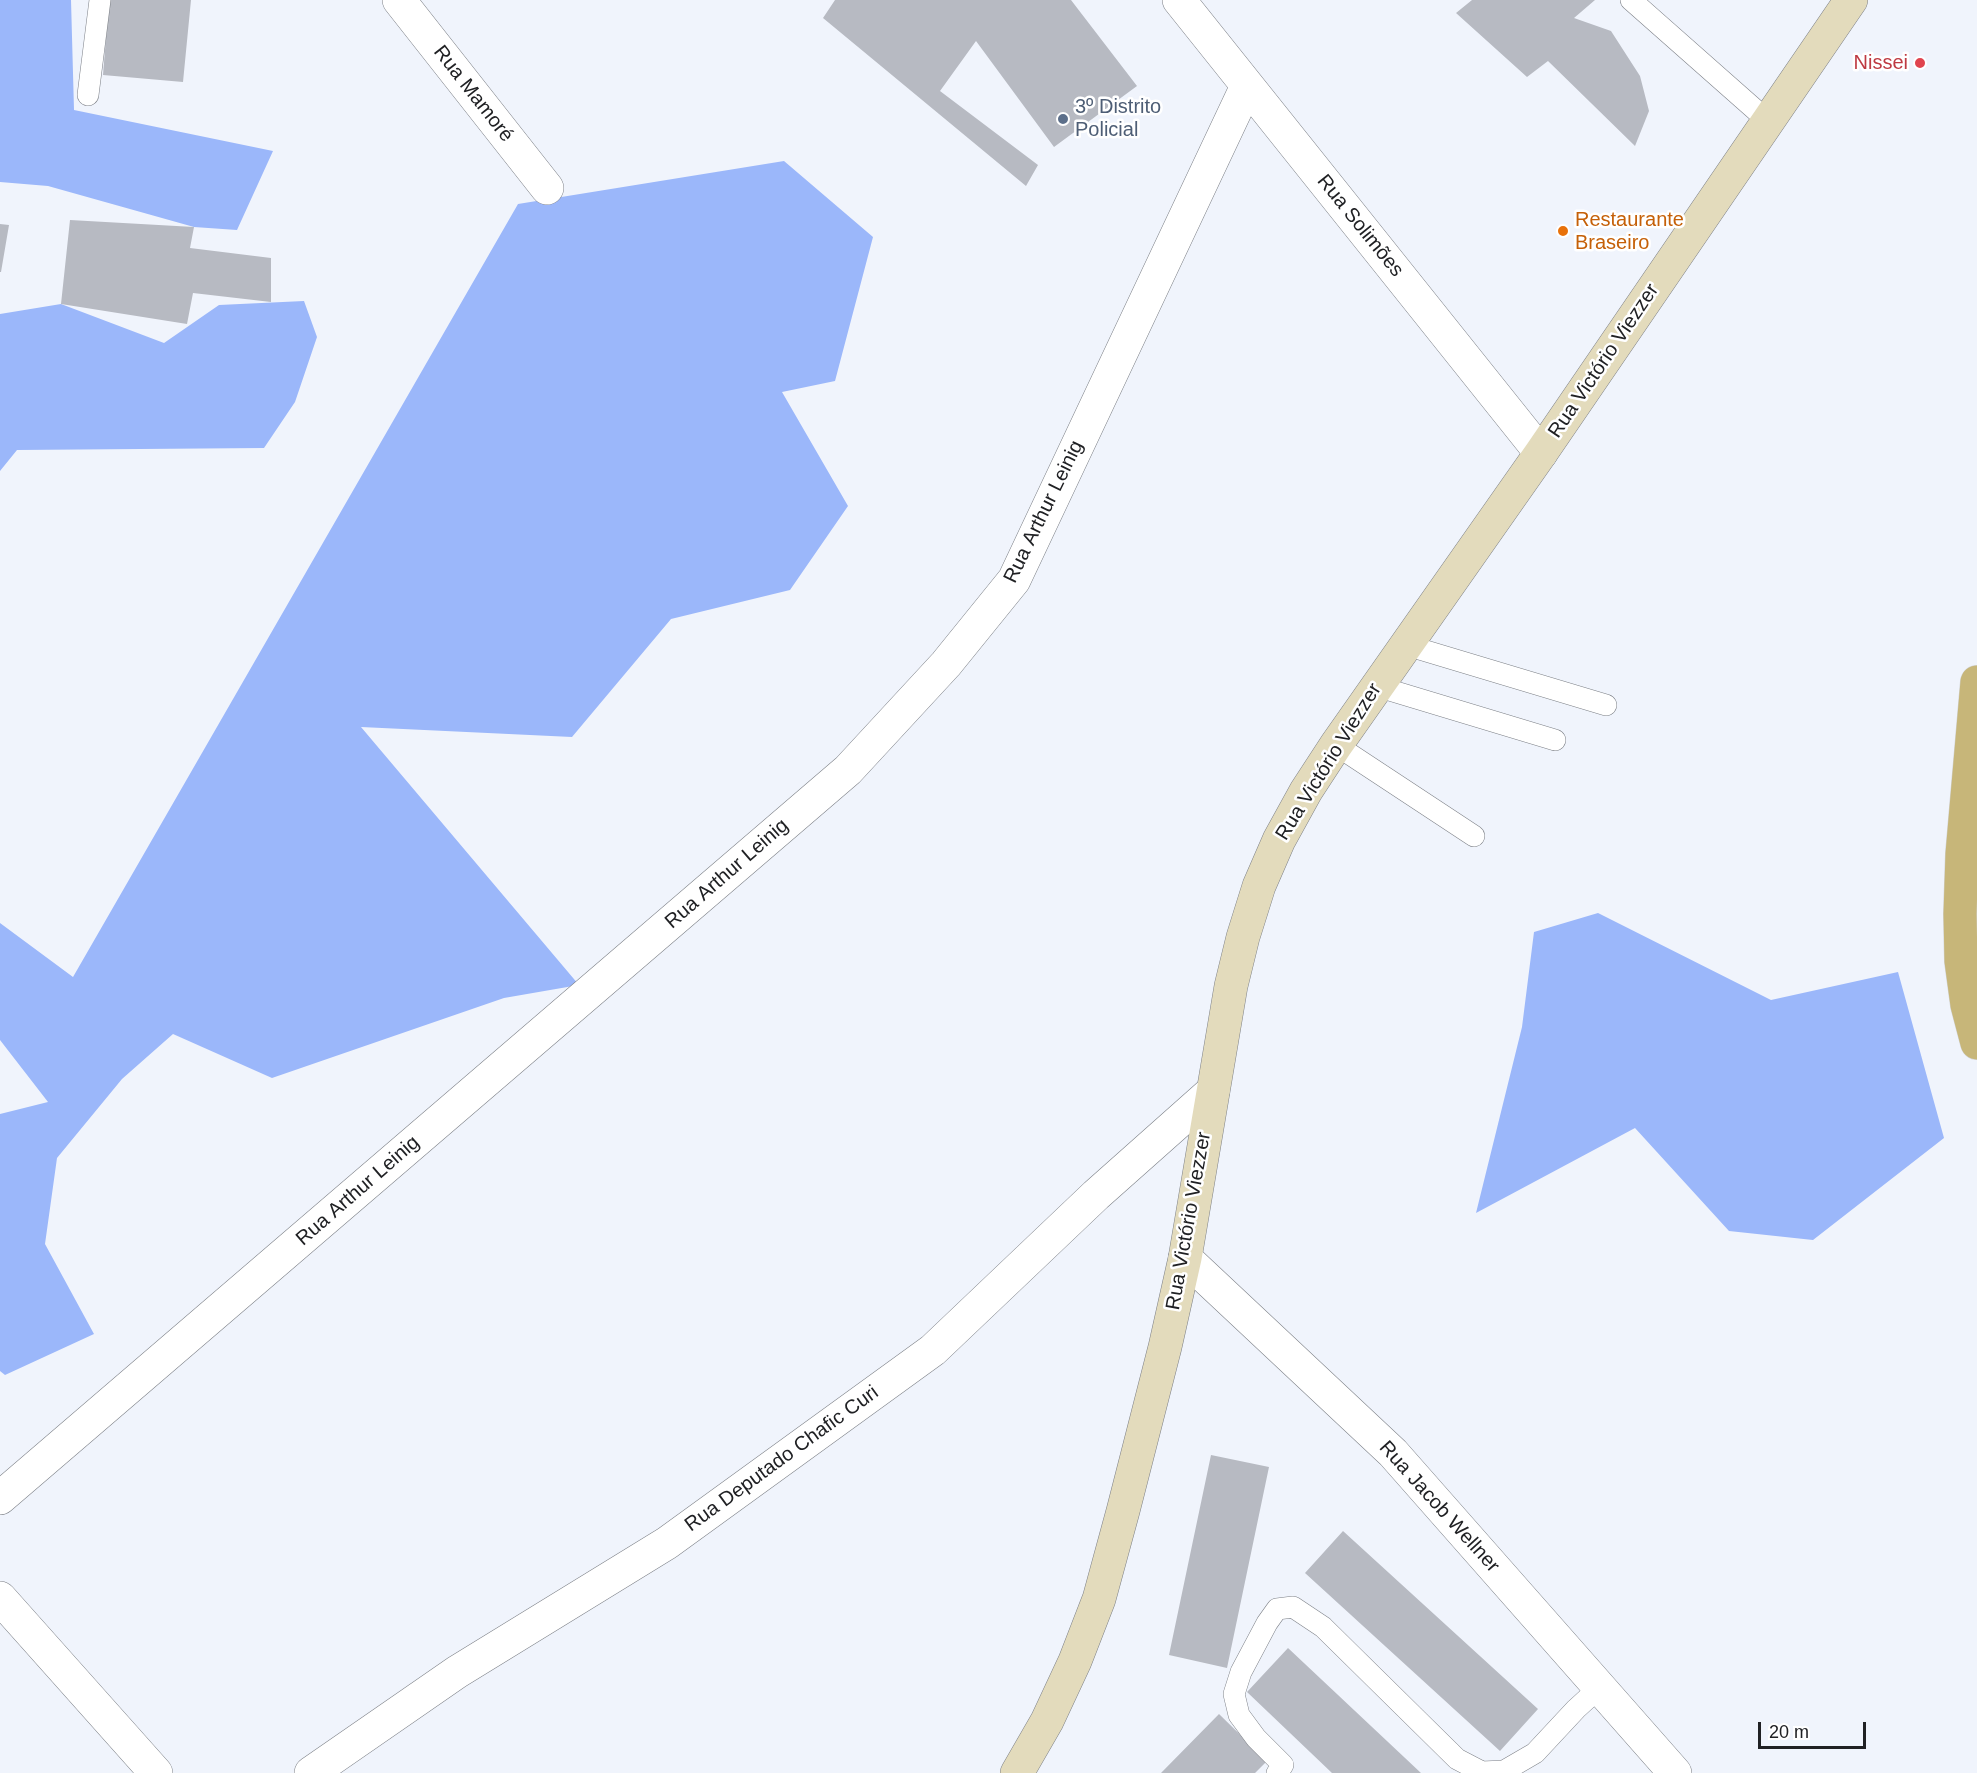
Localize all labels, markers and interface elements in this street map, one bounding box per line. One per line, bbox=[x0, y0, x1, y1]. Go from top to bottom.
street label: Rua Mamoré bbox=[428, 41, 518, 147]
place label: Nissei bbox=[1854, 51, 1908, 75]
marker: Nissei bbox=[1913, 56, 1927, 70]
place label: 3º Distrito Policial bbox=[1075, 95, 1161, 142]
marker: 3º Distrito Policial bbox=[1056, 112, 1070, 126]
street label: Rua Solimões bbox=[1311, 170, 1409, 282]
place label: Restaurante Braseiro bbox=[1575, 208, 1684, 255]
marker: Restaurante Braseiro bbox=[1556, 224, 1570, 238]
street label: Rua Victório Viezzer bbox=[1544, 279, 1664, 443]
street label: Rua Arthur Leinig bbox=[999, 437, 1089, 587]
street label: Rua Victório Viezzer bbox=[1271, 679, 1387, 845]
street label: Rua Arthur Leinig bbox=[660, 814, 794, 934]
street label: Rua Victório Viezzer bbox=[1162, 1130, 1216, 1312]
street label: Rua Arthur Leinig bbox=[291, 1131, 425, 1251]
street label: Rua Deputado Chafic Curi bbox=[681, 1381, 883, 1537]
street label: Rua Jacob Wellner bbox=[1374, 1436, 1504, 1578]
scale bar bbox=[1761, 1710, 1869, 1748]
text: 20 m bbox=[1769, 1722, 1809, 1742]

